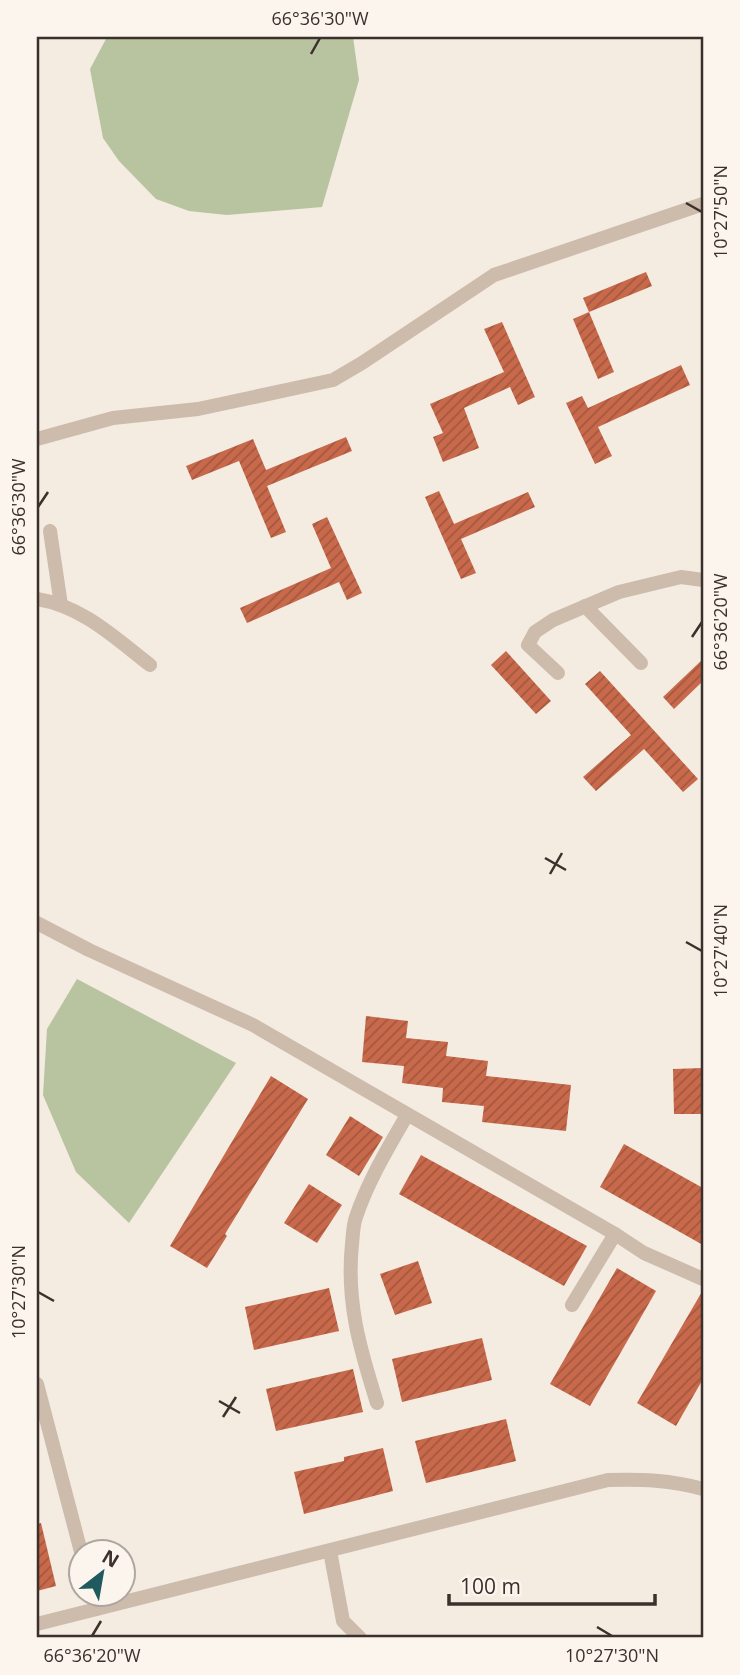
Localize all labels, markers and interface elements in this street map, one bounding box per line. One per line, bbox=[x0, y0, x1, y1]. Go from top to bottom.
text: 66°36'30"W bbox=[271, 6, 369, 30]
text: 10°27'50"N bbox=[708, 165, 732, 259]
text: 66°36'30"W bbox=[6, 458, 30, 556]
text: 66°36'20"W bbox=[708, 573, 732, 671]
text: 10°27'40"N bbox=[708, 904, 732, 998]
text: 10°27'30"N bbox=[6, 1245, 30, 1339]
north arrow bbox=[66, 1538, 136, 1608]
text: N bbox=[97, 1543, 124, 1574]
scale bar bbox=[449, 1563, 656, 1607]
text: 100 m bbox=[460, 1572, 521, 1600]
text: 66°36'20"W bbox=[43, 1643, 141, 1667]
text: 10°27'30"N bbox=[565, 1643, 659, 1667]

